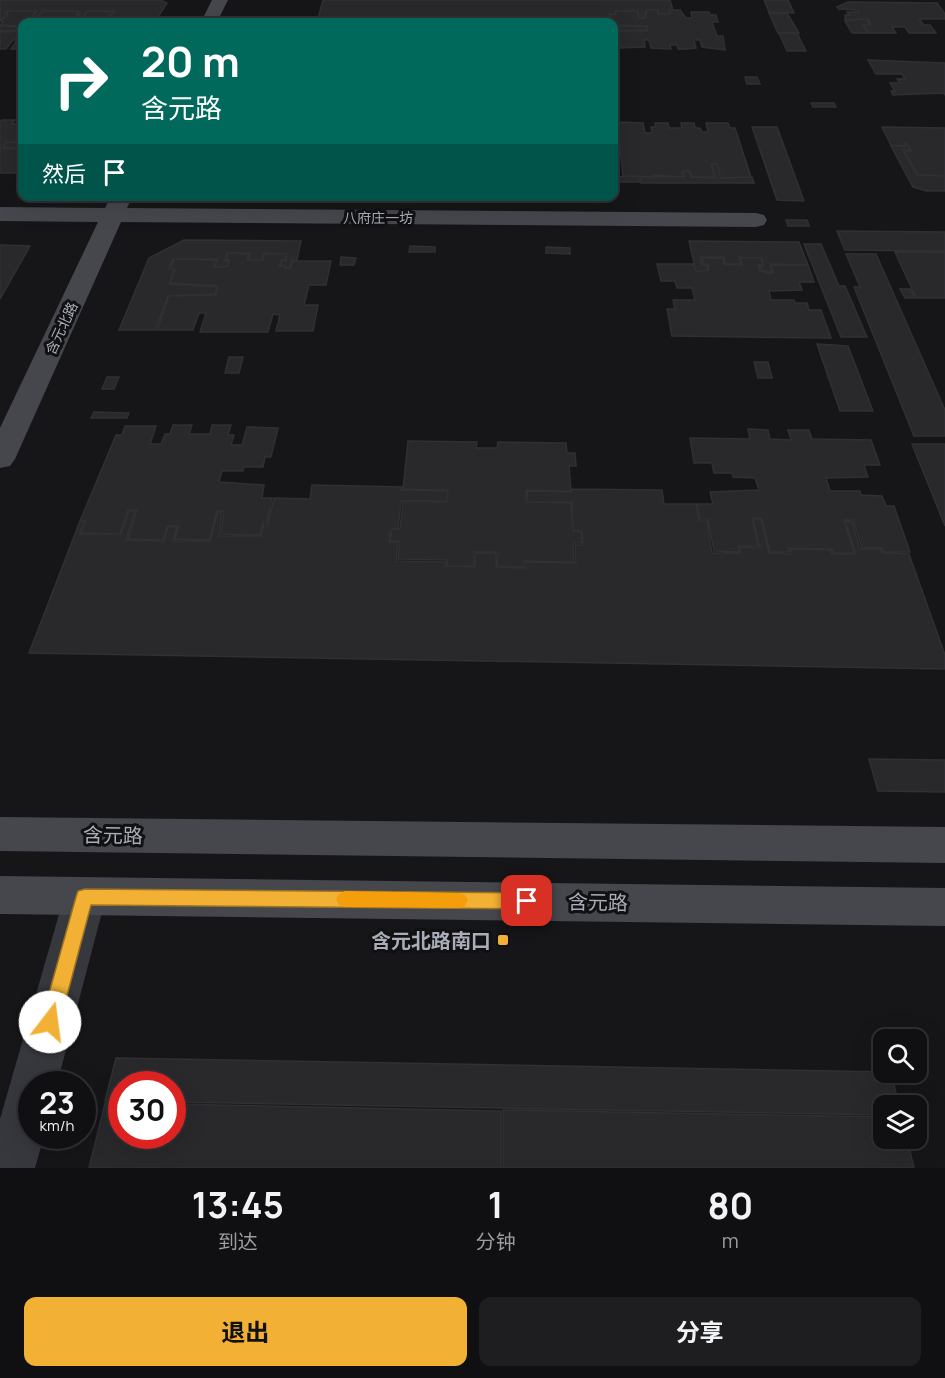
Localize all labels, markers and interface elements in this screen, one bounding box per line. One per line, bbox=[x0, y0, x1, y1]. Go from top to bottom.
text: 20 m bbox=[141, 32, 240, 90]
icon: right bbox=[42, 42, 120, 120]
text: 含元路 bbox=[141, 89, 222, 126]
icon: arrive bbox=[98, 156, 131, 189]
text: 然后 bbox=[42, 159, 86, 189]
street label: 八府庄一坊 bbox=[343, 208, 413, 227]
street label: 含元北路 bbox=[41, 299, 81, 357]
street label: 含元路 bbox=[83, 821, 143, 849]
pin bbox=[501, 875, 552, 926]
icon: arrive bbox=[510, 884, 543, 917]
street label: 含元路 bbox=[568, 888, 628, 916]
place label: 含元北路南口 bbox=[371, 927, 491, 954]
marker: 含元北路南口 bbox=[496, 933, 510, 947]
position arrow bbox=[18, 990, 82, 1054]
map controls bbox=[873, 1029, 927, 1149]
button: search bbox=[873, 1029, 927, 1083]
speed limit sign: 30 bbox=[108, 1071, 186, 1149]
text: 23 bbox=[39, 1082, 75, 1123]
button: layers bbox=[873, 1095, 927, 1149]
text: km/h bbox=[40, 1115, 74, 1136]
text: 13:45 bbox=[192, 1180, 284, 1229]
text: 1 bbox=[488, 1180, 504, 1229]
text: 80 bbox=[707, 1181, 753, 1230]
text: m bbox=[722, 1227, 739, 1254]
text: 到达 bbox=[218, 1228, 258, 1255]
text: 分钟 bbox=[476, 1228, 516, 1255]
button: 退出 bbox=[24, 1297, 467, 1366]
button: 分享 bbox=[479, 1297, 921, 1366]

